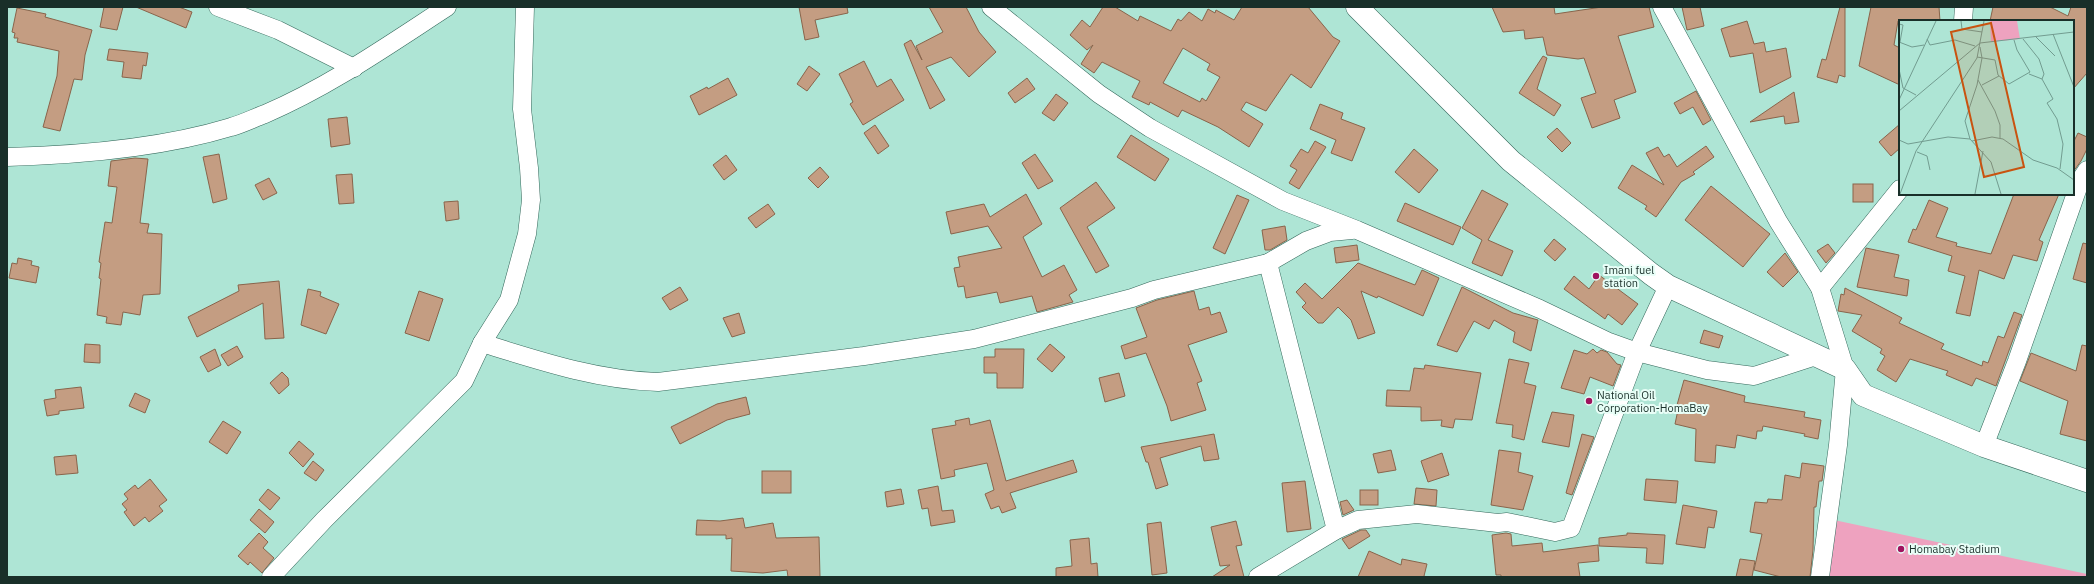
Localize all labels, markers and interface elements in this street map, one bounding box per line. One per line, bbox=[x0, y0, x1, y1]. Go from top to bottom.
inset map bbox=[1899, 20, 2074, 195]
place label: Imani fuel station bbox=[1604, 263, 1654, 290]
marker: Imani fuel station bbox=[1591, 271, 1601, 281]
place label: National Oil Corporation-HomaBay bbox=[1597, 388, 1708, 415]
marker: National Oil Corporation-HomaBay bbox=[1584, 396, 1594, 406]
place label: Homabay Stadium bbox=[1909, 542, 2000, 556]
marker: Homabay Stadium bbox=[1896, 544, 1906, 554]

